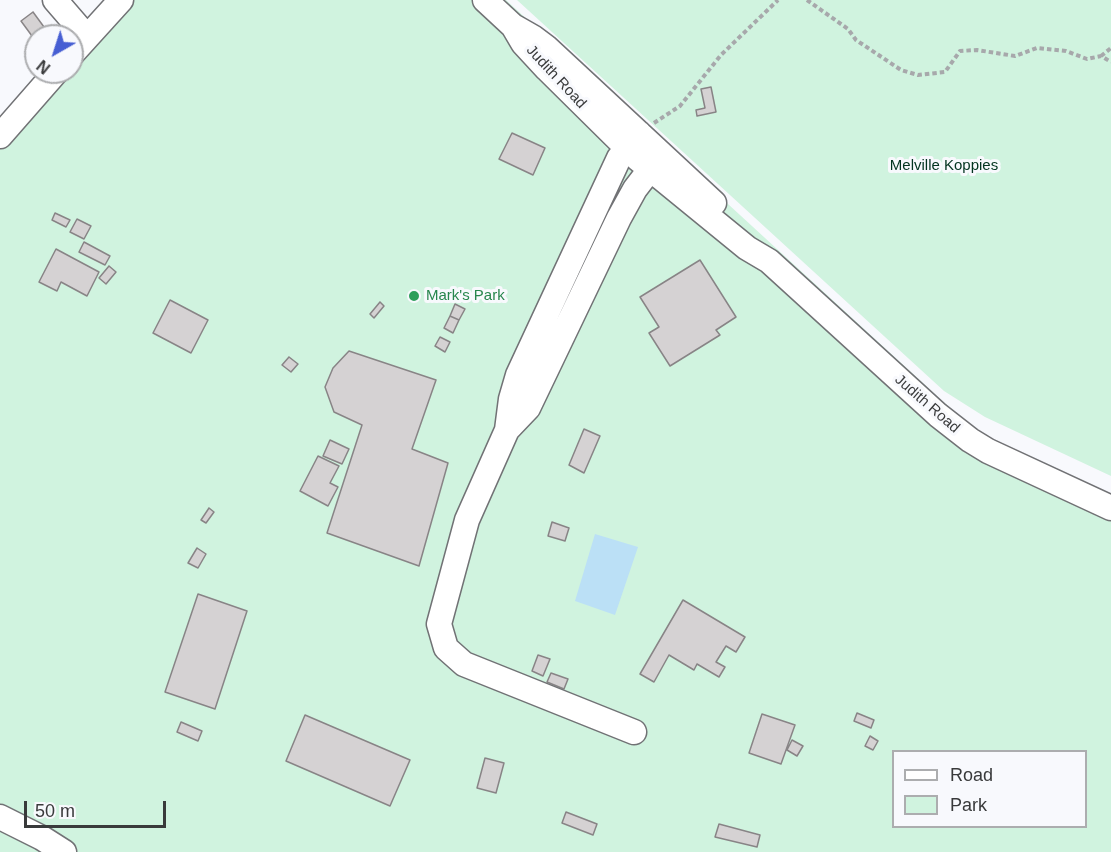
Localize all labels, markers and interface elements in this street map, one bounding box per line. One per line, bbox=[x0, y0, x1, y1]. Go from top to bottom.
north arrow bbox=[24, 24, 84, 84]
street label: Judith Road bbox=[522, 42, 590, 112]
text: N bbox=[34, 57, 53, 77]
park label: Melville Koppies bbox=[890, 157, 998, 175]
place label: Mark's Park bbox=[426, 287, 505, 305]
marker: Mark's Park bbox=[407, 289, 421, 303]
street label: Judith Road bbox=[891, 371, 963, 437]
legend bbox=[892, 750, 1087, 828]
text: Road bbox=[950, 765, 993, 785]
scale bar bbox=[27, 789, 170, 827]
text: Park bbox=[950, 795, 987, 815]
text: 50 m bbox=[35, 801, 75, 821]

